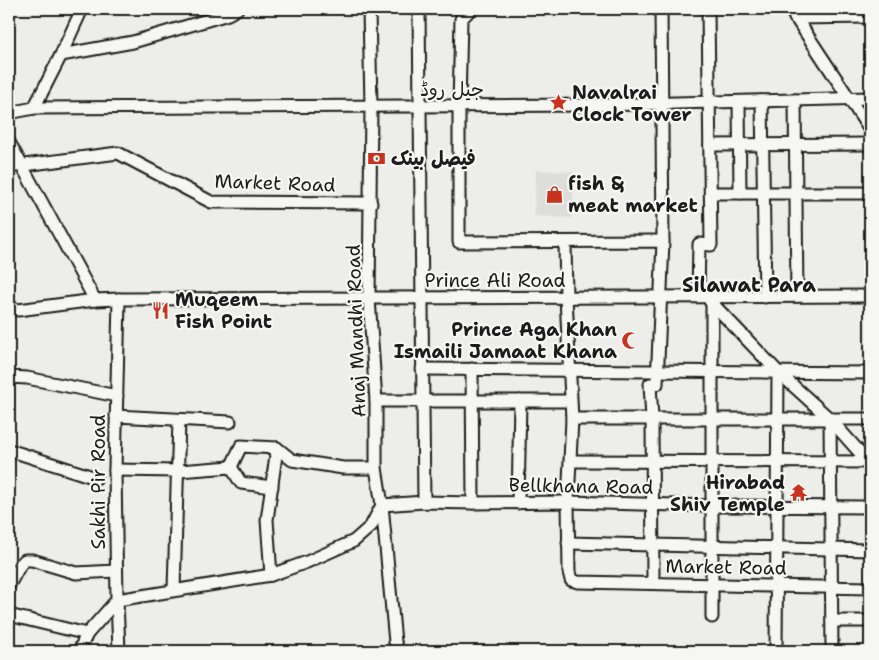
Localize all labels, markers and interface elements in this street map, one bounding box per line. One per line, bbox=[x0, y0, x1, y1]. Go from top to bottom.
street label: جیل روڈ bbox=[420, 77, 484, 102]
place label: Navalrai Clock Tower bbox=[572, 80, 692, 127]
place icon: Navalrai Clock Tower bbox=[548, 93, 568, 113]
place label: فیصل بینک bbox=[391, 146, 476, 171]
bank icon: فیصل بینک bbox=[367, 148, 387, 168]
street label: Market Road bbox=[214, 168, 336, 198]
place label: fish & meat market bbox=[568, 171, 698, 218]
shop icon: fish & meat market bbox=[544, 184, 564, 204]
street label: Anaj Mandhi Road bbox=[340, 244, 372, 418]
street label: Prince Ali Road bbox=[424, 268, 566, 293]
district label: Silawat Para bbox=[682, 272, 816, 298]
place label: Muqeem Fish Point bbox=[175, 287, 272, 334]
restaurant icon: Muqeem Fish Point bbox=[151, 300, 171, 320]
place label: Prince Aga Khan Ismaili Jamaat Khana bbox=[394, 317, 617, 364]
mosque icon: Prince Aga Khan Ismaili Jamaat Khana bbox=[621, 330, 641, 350]
street label: Sakhi Pir Road bbox=[86, 414, 111, 550]
place label: Hirabad Shiv Temple bbox=[670, 470, 785, 517]
street label: Bellkhana Road bbox=[508, 472, 654, 500]
temple icon: Hirabad Shiv Temple bbox=[789, 483, 809, 503]
street label: Market Road bbox=[665, 553, 787, 581]

